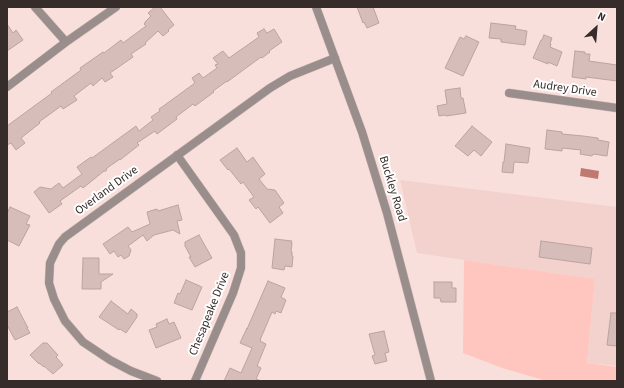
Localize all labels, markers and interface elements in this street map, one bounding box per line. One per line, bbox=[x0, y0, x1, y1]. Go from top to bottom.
north arrow bbox=[576, 8, 616, 48]
text: N bbox=[595, 8, 608, 25]
street label: Audrey Drive bbox=[532, 77, 598, 101]
street label: Buckley Road bbox=[375, 154, 409, 224]
street label: Overland Drive bbox=[73, 163, 141, 219]
street label: Chesapeake Drive bbox=[187, 270, 233, 358]

